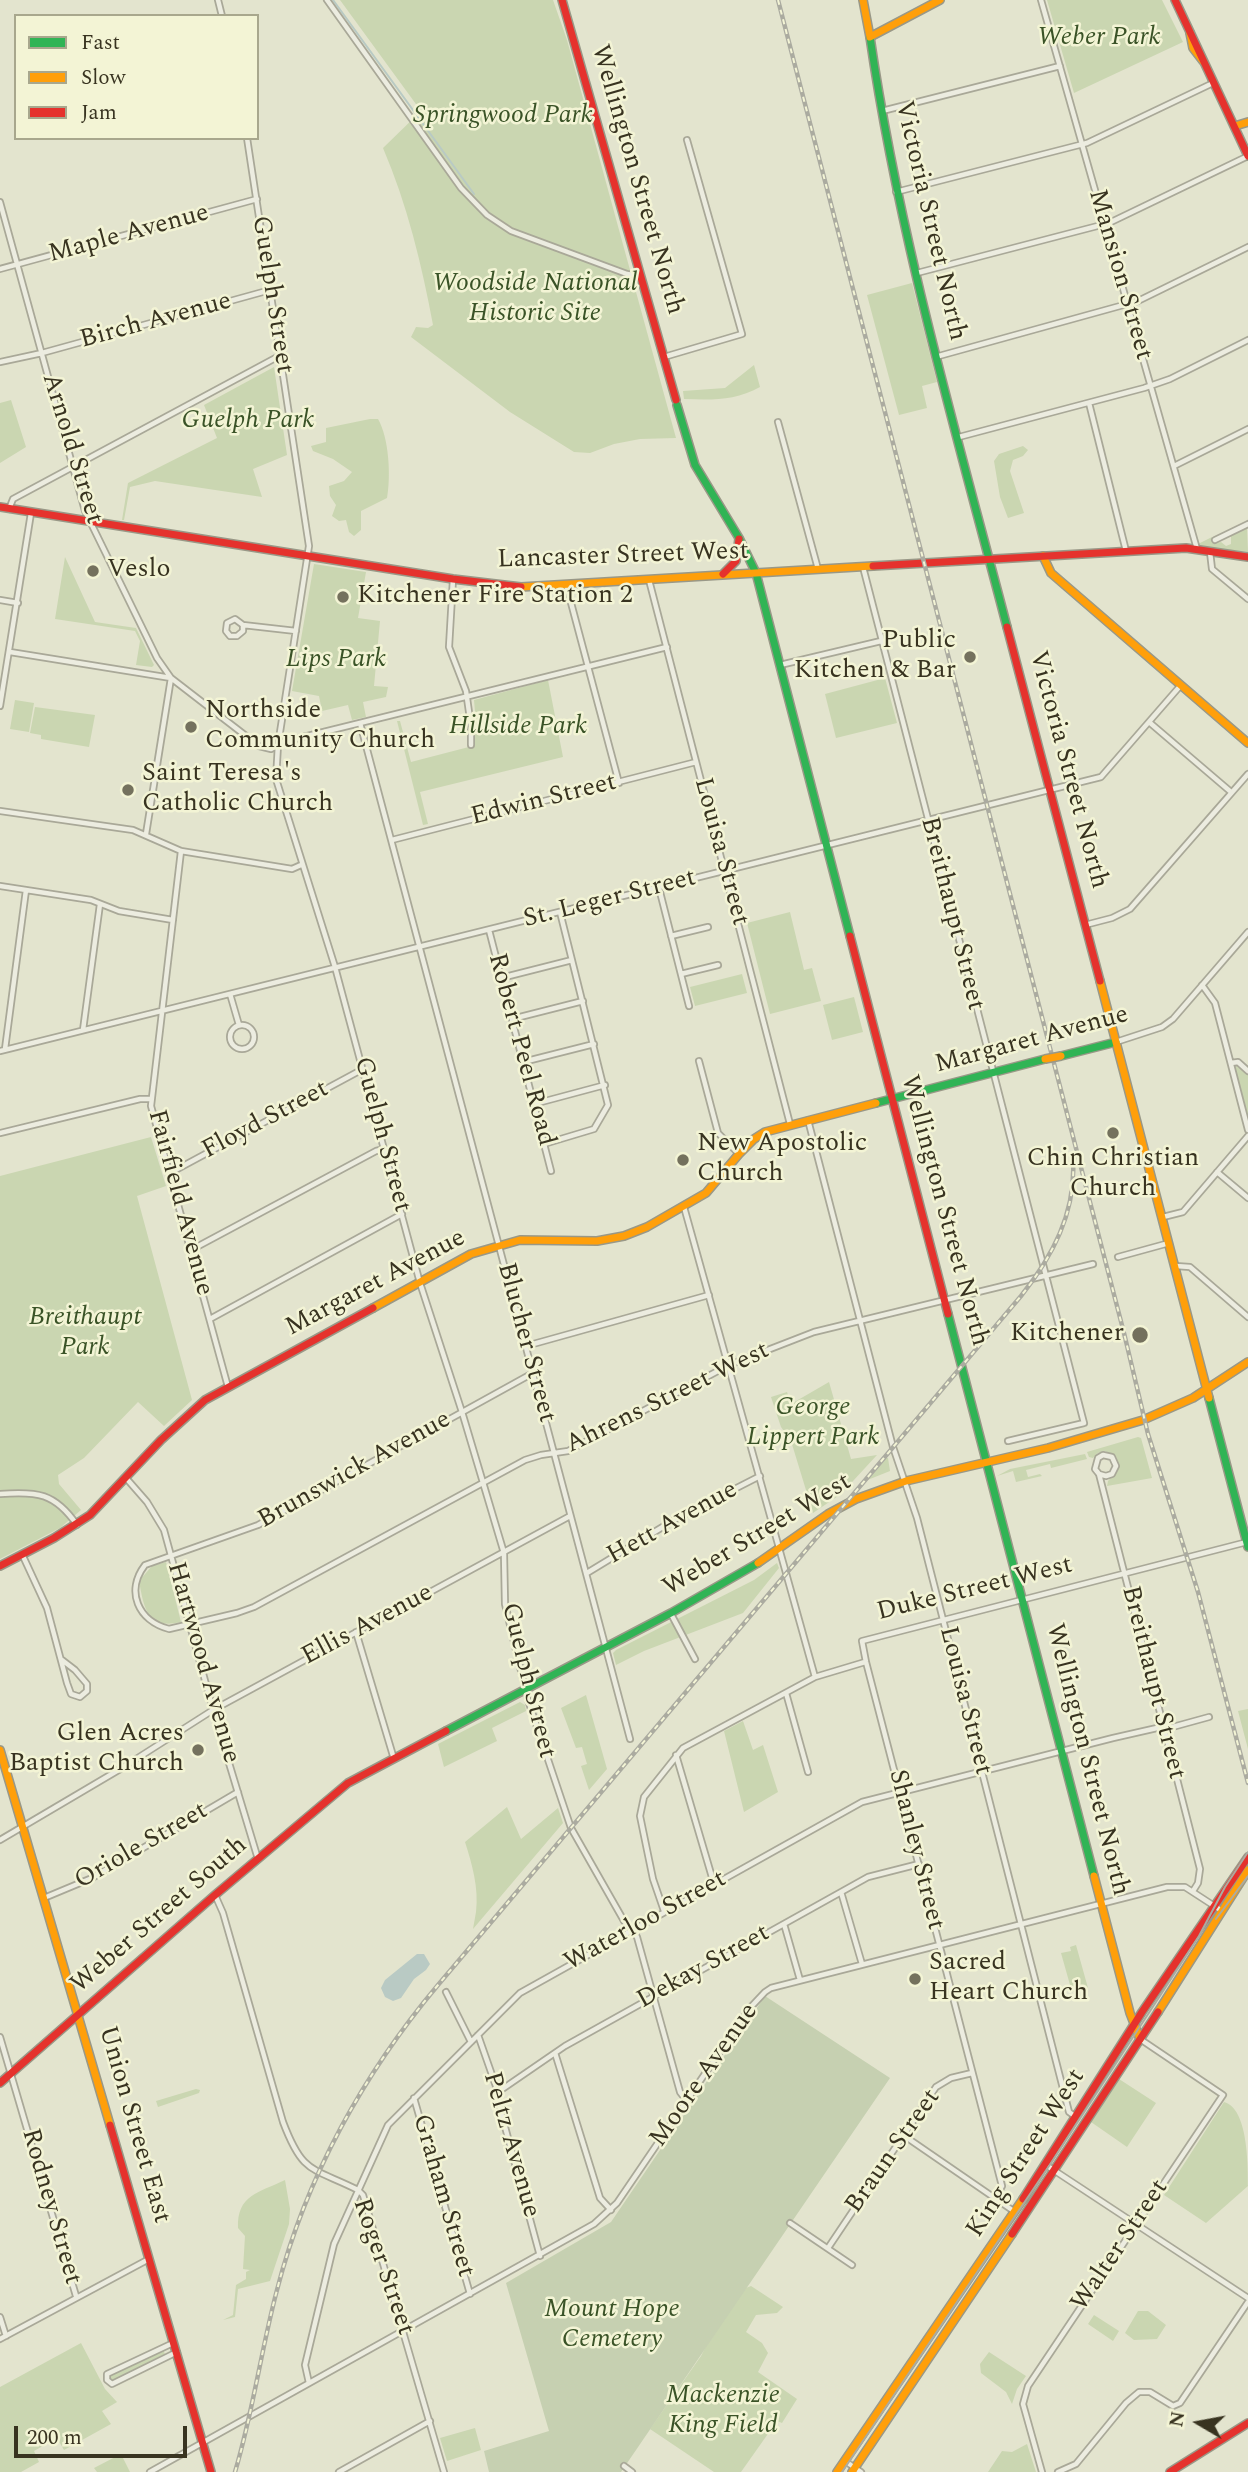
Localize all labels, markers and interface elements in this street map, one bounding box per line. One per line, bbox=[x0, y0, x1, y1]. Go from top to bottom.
legend bbox=[14, 14, 259, 140]
park label: Weber Park bbox=[1037, 23, 1161, 55]
text: Fast bbox=[81, 27, 120, 59]
street label: Wellington Street North bbox=[583, 41, 689, 319]
text: Slow bbox=[81, 62, 125, 94]
text: Jam bbox=[81, 97, 117, 129]
street label: Victoria Street North bbox=[886, 98, 972, 344]
park label: Springwood Park bbox=[413, 101, 593, 133]
street label: Mansion Street bbox=[1080, 186, 1158, 364]
street label: Maple Avenue bbox=[45, 199, 213, 271]
street label: Guelph Street bbox=[243, 214, 299, 376]
park label: Woodside National Historic Site bbox=[432, 269, 638, 330]
street label: Birch Avenue bbox=[77, 287, 235, 357]
street label: Arnold Street bbox=[33, 370, 109, 528]
park label: Guelph Park bbox=[182, 406, 314, 438]
street label: Lancaster Street West bbox=[497, 537, 749, 577]
place label: Veslo bbox=[107, 555, 170, 587]
marker: Veslo bbox=[85, 563, 101, 579]
place label: Kitchener Fire Station 2 bbox=[357, 581, 633, 613]
marker: Kitchener Fire Station 2 bbox=[335, 589, 351, 605]
place label: Public Kitchen & Bar bbox=[794, 626, 956, 688]
park label: Lips Park bbox=[286, 645, 386, 677]
street label: Victoria Street North bbox=[1020, 648, 1114, 892]
marker: Public Kitchen & Bar bbox=[962, 649, 978, 665]
place label: Northside Community Church bbox=[205, 696, 435, 758]
park label: Hillside Park bbox=[449, 712, 587, 744]
marker: Northside Community Church bbox=[183, 719, 199, 735]
place label: Saint Teresa's Catholic Church bbox=[142, 759, 333, 820]
street label: Edwin Street bbox=[468, 768, 620, 834]
street label: Louisa Street bbox=[685, 775, 755, 929]
marker: Saint Teresa's Catholic Church bbox=[120, 782, 136, 798]
street label: Breithaupt Street bbox=[912, 814, 990, 1014]
street label: St. Leger Street bbox=[520, 863, 700, 937]
street label: Robert Peel Road bbox=[479, 950, 561, 1150]
street label: Margaret Avenue bbox=[932, 1000, 1132, 1082]
street label: Guelph Street bbox=[345, 1054, 417, 1216]
street label: Wellington Street North bbox=[892, 1072, 994, 1350]
street label: Floyd Street bbox=[197, 1075, 335, 1167]
street label: Fairfield Avenue bbox=[139, 1107, 219, 1299]
marker: Chin Christian Church bbox=[1105, 1125, 1121, 1141]
place label: New Apostolic Church bbox=[697, 1129, 867, 1190]
place label: Chin Christian Church bbox=[1027, 1144, 1199, 1206]
marker: New Apostolic Church bbox=[675, 1152, 691, 1168]
street label: Margaret Avenue bbox=[281, 1224, 471, 1344]
street label: Blucher Street bbox=[489, 1260, 561, 1426]
park label: Breithaupt Park bbox=[29, 1303, 141, 1364]
place label: Kitchener bbox=[1010, 1319, 1124, 1351]
marker: Kitchener bbox=[1130, 1325, 1150, 1345]
street label: Ahrens Street West bbox=[561, 1336, 775, 1462]
park label: George Lippert Park bbox=[747, 1393, 879, 1454]
street label: Brunswick Avenue bbox=[253, 1405, 457, 1537]
street label: Weber Street West bbox=[658, 1467, 858, 1605]
street label: Hett Avenue bbox=[602, 1475, 744, 1573]
street label: Duke Street West bbox=[874, 1551, 1076, 1629]
street label: Hartwood Avenue bbox=[158, 1559, 246, 1767]
street label: Ellis Avenue bbox=[297, 1578, 439, 1674]
street label: Breithaupt Street bbox=[1113, 1583, 1191, 1783]
street label: Guelph Street bbox=[493, 1600, 561, 1762]
street label: Wellington Street North bbox=[1037, 1621, 1135, 1899]
street label: Louisa Street bbox=[930, 1624, 998, 1778]
place label: Glen Acres Baptist Church bbox=[9, 1719, 184, 1780]
marker: Glen Acres Baptist Church bbox=[190, 1742, 206, 1758]
street label: Shanley Street bbox=[880, 1767, 950, 1933]
street label: Oriole Street bbox=[70, 1796, 214, 1898]
street label: Weber Street South bbox=[65, 1831, 255, 2001]
street label: Waterloo Street bbox=[560, 1865, 732, 1979]
street label: Dekay Street bbox=[632, 1919, 776, 2017]
place label: Sacred Heart Church bbox=[929, 1948, 1088, 2010]
marker: Sacred Heart Church bbox=[907, 1971, 923, 1987]
street label: Moore Avenue bbox=[644, 1998, 766, 2154]
street label: Union Street East bbox=[90, 2023, 176, 2227]
street label: King Street West bbox=[961, 2064, 1093, 2244]
street label: Peltz Avenue bbox=[474, 2068, 546, 2222]
street label: Braun Street bbox=[840, 2084, 948, 2220]
street label: Graham Street bbox=[404, 2111, 480, 2281]
street label: Rodney Street bbox=[13, 2125, 87, 2289]
street label: Walter Street bbox=[1066, 2174, 1176, 2318]
street label: Roger Street bbox=[344, 2194, 420, 2340]
park label: Mount Hope Cemetery bbox=[544, 2295, 680, 2356]
park label: Mackenzie King Field bbox=[666, 2381, 780, 2442]
north arrow bbox=[1164, 2388, 1234, 2458]
text: N bbox=[1162, 2409, 1193, 2429]
scale bar bbox=[18, 2412, 191, 2456]
text: 200 m bbox=[27, 2422, 82, 2454]

